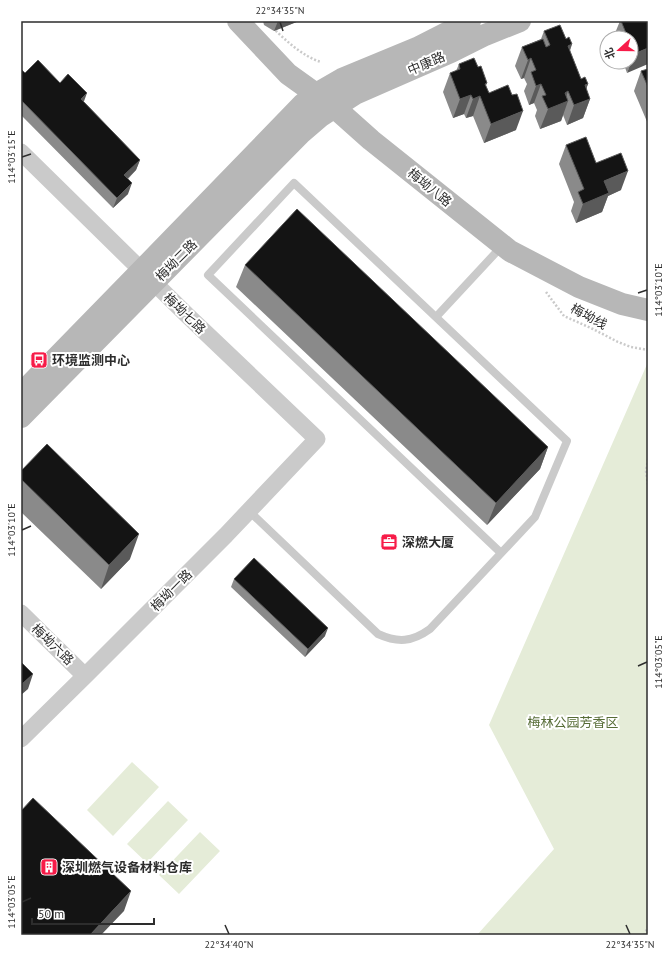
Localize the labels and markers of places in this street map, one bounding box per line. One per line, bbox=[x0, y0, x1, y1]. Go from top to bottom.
bus stop icon: 环境监测中心 bbox=[29, 350, 49, 370]
place label: 环境监测中心 bbox=[52, 352, 130, 369]
office icon: 深燃大厦 bbox=[379, 532, 399, 552]
place label: 深燃大厦 bbox=[402, 534, 454, 551]
building icon: 深圳燃气设备材料仓库 bbox=[39, 857, 59, 877]
place label: 深圳燃气设备材料仓库 bbox=[62, 859, 192, 876]

